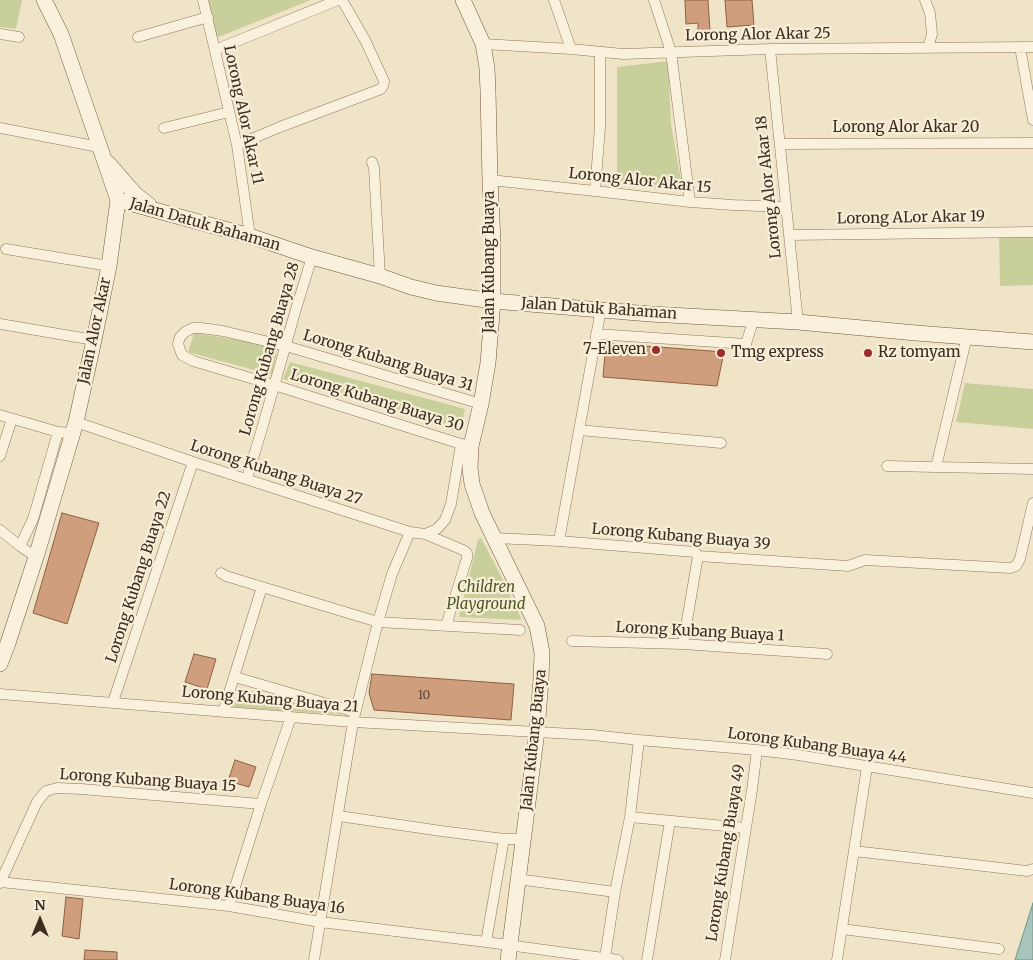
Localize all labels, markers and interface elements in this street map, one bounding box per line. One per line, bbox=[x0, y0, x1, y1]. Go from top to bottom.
street label: Lorong Alor Akar 25 bbox=[685, 25, 831, 45]
street label: Lorong Alor Akar 11 bbox=[219, 44, 267, 186]
street label: Lorong Alor Akar 18 bbox=[753, 115, 785, 259]
street label: Lorong Alor Akar 20 bbox=[833, 119, 979, 137]
street label: Lorong Alor Akar 15 bbox=[568, 165, 712, 197]
street label: Jalan Kubang Buaya bbox=[481, 191, 499, 333]
street label: Jalan Datuk Bahaman bbox=[127, 195, 283, 255]
street label: Lorong ALor Akar 19 bbox=[837, 208, 985, 228]
street label: Lorong Kubang Buaya 28 bbox=[237, 260, 303, 438]
street label: Jalan Alor Akar bbox=[75, 276, 115, 386]
street label: Jalan Datuk Bahaman bbox=[520, 295, 678, 323]
street label: Lorong Kubang Buaya 31 bbox=[301, 327, 475, 395]
place label: 7-Eleven bbox=[583, 341, 646, 359]
marker: 7-Eleven bbox=[650, 344, 662, 356]
place label: Tmg express bbox=[731, 344, 824, 362]
place label: Rz tomyam bbox=[878, 344, 961, 362]
marker: Tmg express bbox=[715, 347, 727, 359]
marker: Rz tomyam bbox=[862, 347, 874, 359]
street label: Lorong Kubang Buaya 30 bbox=[288, 366, 466, 436]
street label: Lorong Kubang Buaya 27 bbox=[188, 437, 364, 509]
street label: Lorong Kubang Buaya 22 bbox=[103, 489, 175, 665]
street label: Lorong Kubang Buaya 39 bbox=[591, 520, 771, 554]
park label: Children Playground bbox=[447, 579, 525, 614]
street label: Lorong Kubang Buaya 1 bbox=[615, 619, 785, 645]
street label: Jalan Kubang Buaya bbox=[518, 668, 550, 812]
street label: Lorong Kubang Buaya 21 bbox=[181, 683, 359, 717]
house number: 10 bbox=[418, 689, 430, 703]
street label: Lorong Kubang Buaya 44 bbox=[726, 725, 908, 767]
street label: Lorong Kubang Buaya 49 bbox=[703, 763, 749, 943]
street label: Lorong Kubang Buaya 15 bbox=[59, 766, 237, 796]
street label: Lorong Kubang Buaya 16 bbox=[168, 876, 346, 918]
north arrow bbox=[15, 895, 65, 945]
text: N bbox=[34, 896, 46, 914]

